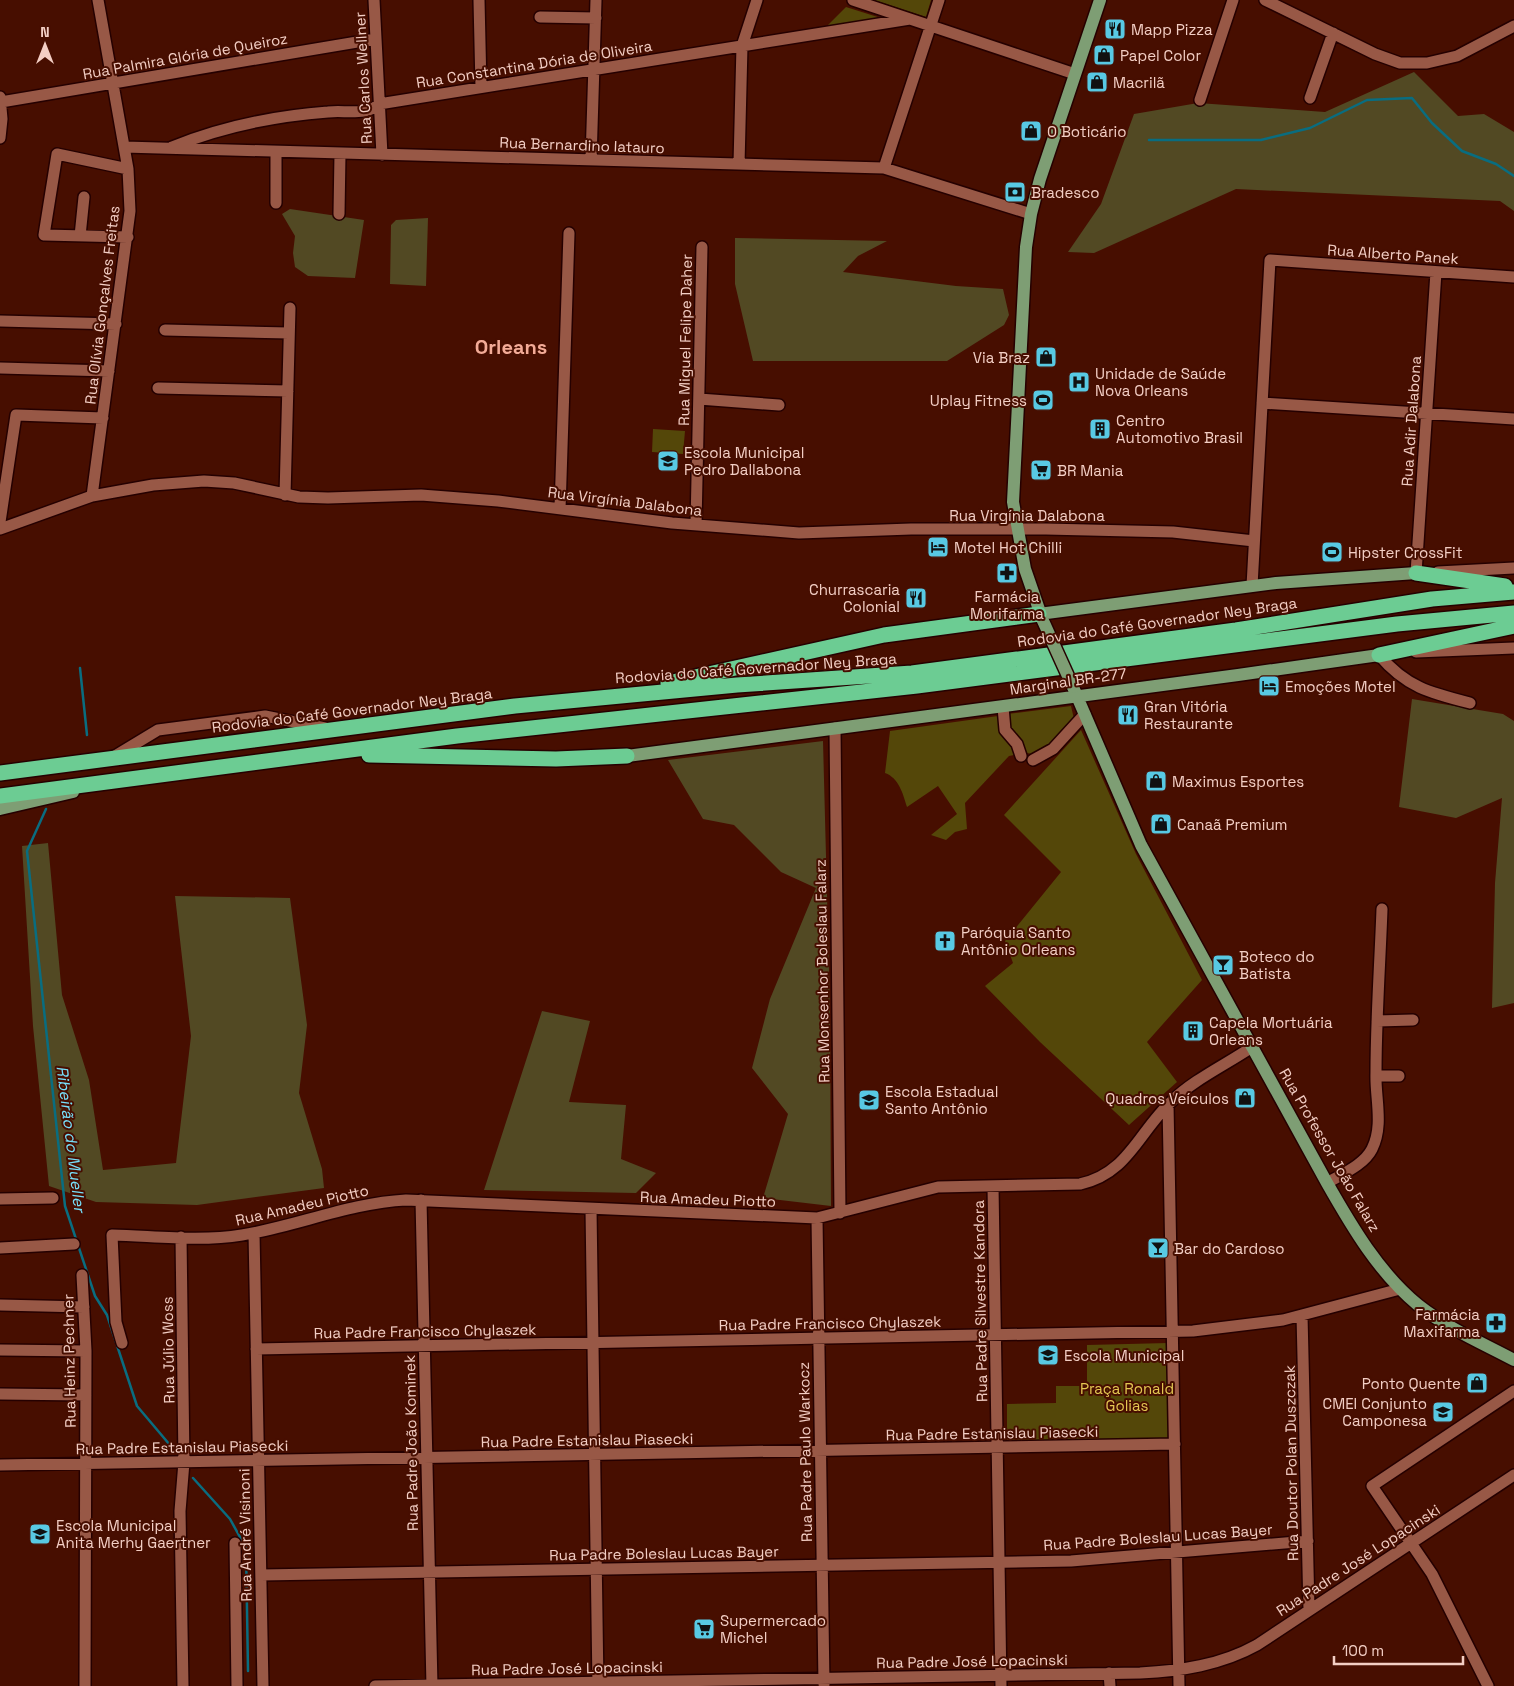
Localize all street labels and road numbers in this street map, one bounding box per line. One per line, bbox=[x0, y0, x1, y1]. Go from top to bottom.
street label: Rua Carlos Wellner bbox=[350, 11, 376, 145]
street label: Rua Palmira Glória de Queiroz bbox=[81, 29, 289, 83]
street label: Rua Constantina Dória de Oliveira bbox=[415, 36, 654, 92]
street label: Rua Bernardino Iatauro bbox=[499, 133, 665, 157]
street label: Rua Olívia Gonçalves Freitas bbox=[80, 204, 124, 406]
street label: Rua Alberto Panek bbox=[1327, 240, 1459, 268]
street label: Rua Miguel Felipe Daher bbox=[674, 254, 696, 426]
street label: Rua Adir Dalabona bbox=[1397, 355, 1425, 487]
street label: Rua Virgínia Dalabona bbox=[547, 482, 704, 520]
street label: Rua Virgínia Dalabona bbox=[949, 506, 1105, 525]
street label: Rodovia do Café Governador Ney Braga bbox=[1016, 593, 1298, 651]
street label: Rodovia do Café Governador Ney Braga bbox=[615, 649, 898, 687]
street label: Marginal BR-277 bbox=[1008, 663, 1128, 699]
street label: Rodovia do Café Governador Ney Braga bbox=[211, 683, 494, 737]
street label: Rua Monsenhor Boleslau Falarz bbox=[811, 859, 833, 1083]
street label: Rua Professor João Falarz bbox=[1275, 1065, 1385, 1235]
street label: Rua Amadeu Piotto bbox=[233, 1180, 371, 1230]
street label: Rua Amadeu Piotto bbox=[640, 1187, 776, 1211]
street label: Rua Padre Silvestre Kandora bbox=[969, 1199, 991, 1402]
street label: Rua Heinz Pechner bbox=[58, 1294, 80, 1428]
street label: Rua Júlio Woss bbox=[158, 1296, 178, 1404]
street label: Rua Padre Francisco Chylaszek bbox=[719, 1312, 941, 1334]
street label: Rua Padre Francisco Chylaszek bbox=[314, 1320, 536, 1342]
street label: Rua Padre João Kominek bbox=[400, 1355, 422, 1531]
street label: Rua Padre Paulo Warkocz bbox=[794, 1362, 816, 1542]
street label: Rua Doutor Polan Duszczak bbox=[1280, 1365, 1302, 1561]
street label: Rua Padre Estanislau Piasecki bbox=[886, 1422, 1098, 1444]
street label: Rua Padre Estanislau Piasecki bbox=[481, 1429, 693, 1451]
street label: Rua Padre Estanislau Piasecki bbox=[76, 1436, 288, 1458]
street label: Rua André Visinoni bbox=[234, 1468, 256, 1602]
street label: Rua Padre José Lopacinski bbox=[1272, 1500, 1444, 1620]
street label: Rua Padre Boleslau Lucas Bayer bbox=[1043, 1519, 1274, 1554]
street label: Rua Padre Boleslau Lucas Bayer bbox=[549, 1541, 779, 1565]
street label: Rua Padre José Lopacinski bbox=[876, 1650, 1068, 1672]
street label: Rua Padre José Lopacinski bbox=[471, 1657, 663, 1679]

